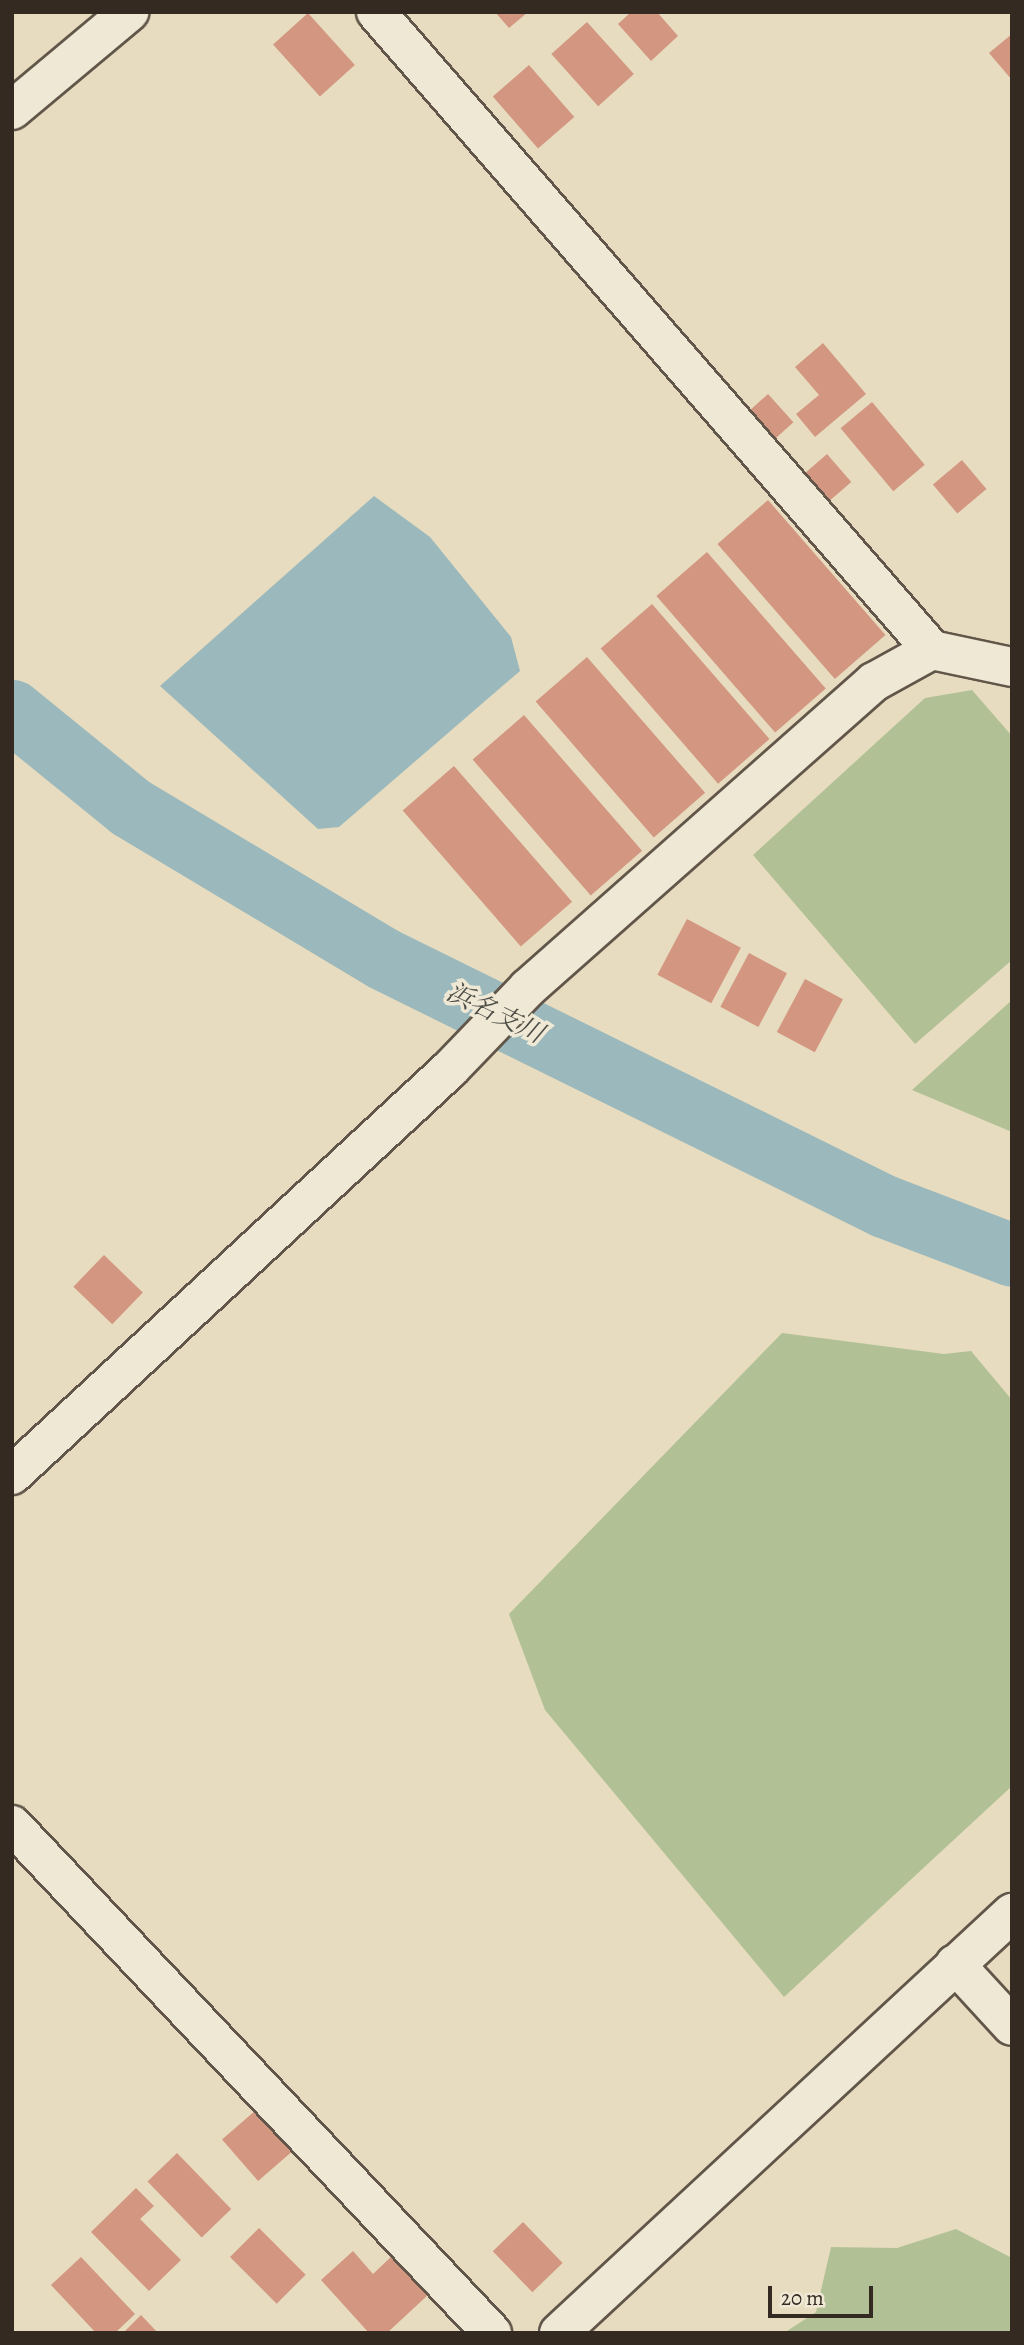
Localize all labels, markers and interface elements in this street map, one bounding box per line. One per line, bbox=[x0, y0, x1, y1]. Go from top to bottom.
water label: 浜名支川 bbox=[441, 976, 549, 1050]
scale bar bbox=[772, 2272, 877, 2316]
text: 20 m bbox=[781, 2284, 824, 2312]

